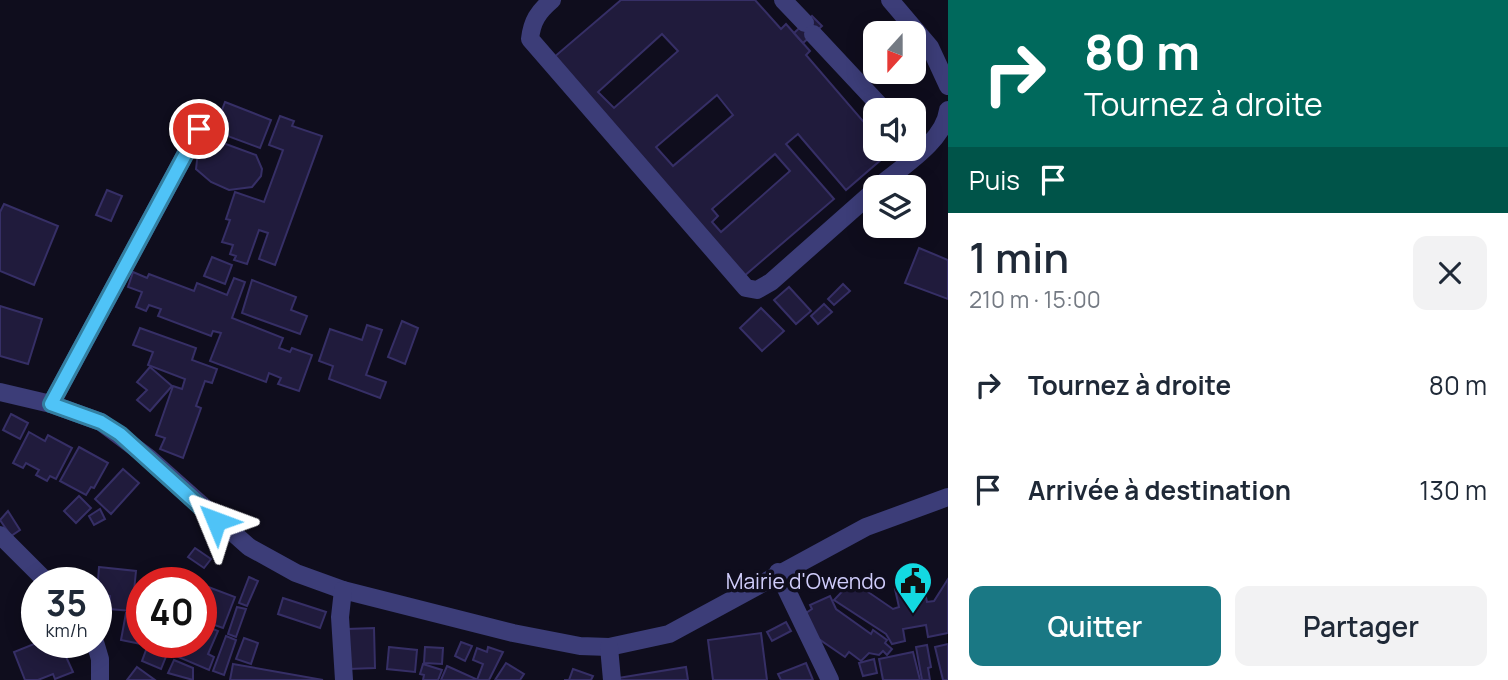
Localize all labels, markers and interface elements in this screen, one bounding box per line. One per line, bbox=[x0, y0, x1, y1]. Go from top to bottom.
text: 80 m bbox=[1084, 18, 1200, 85]
north arrow bbox=[863, 21, 926, 84]
map controls bbox=[863, 21, 926, 238]
icon: right bbox=[969, 28, 1060, 119]
text: Tournez à droite bbox=[1084, 82, 1323, 126]
button: sound bbox=[863, 98, 926, 161]
pin bbox=[169, 99, 229, 159]
icon: arrive bbox=[180, 110, 218, 148]
icon: arrive bbox=[1034, 161, 1072, 199]
text: Puis bbox=[969, 162, 1020, 198]
button: layers bbox=[863, 175, 926, 238]
text: 1 min bbox=[969, 228, 1069, 286]
button: close bbox=[1413, 236, 1487, 310]
text: 210 m · 15:00 bbox=[969, 283, 1101, 315]
icon: right bbox=[969, 366, 1007, 404]
text: Tournez à droite bbox=[1028, 367, 1231, 403]
text: 80 m bbox=[1429, 367, 1487, 403]
icon: arrive bbox=[969, 471, 1007, 509]
text: Arrivée à destination bbox=[1028, 472, 1291, 508]
text: 130 m bbox=[1419, 472, 1487, 508]
position arrow bbox=[179, 484, 253, 558]
public building icon: Mairie d'Owendo bbox=[892, 560, 934, 615]
speed limit sign: 40 bbox=[126, 567, 217, 658]
place label: Mairie d'Owendo bbox=[726, 567, 886, 595]
text: 35 bbox=[46, 579, 87, 627]
button: Quitter bbox=[969, 586, 1221, 666]
button: Partager bbox=[1235, 586, 1487, 666]
text: km/h bbox=[46, 618, 87, 642]

